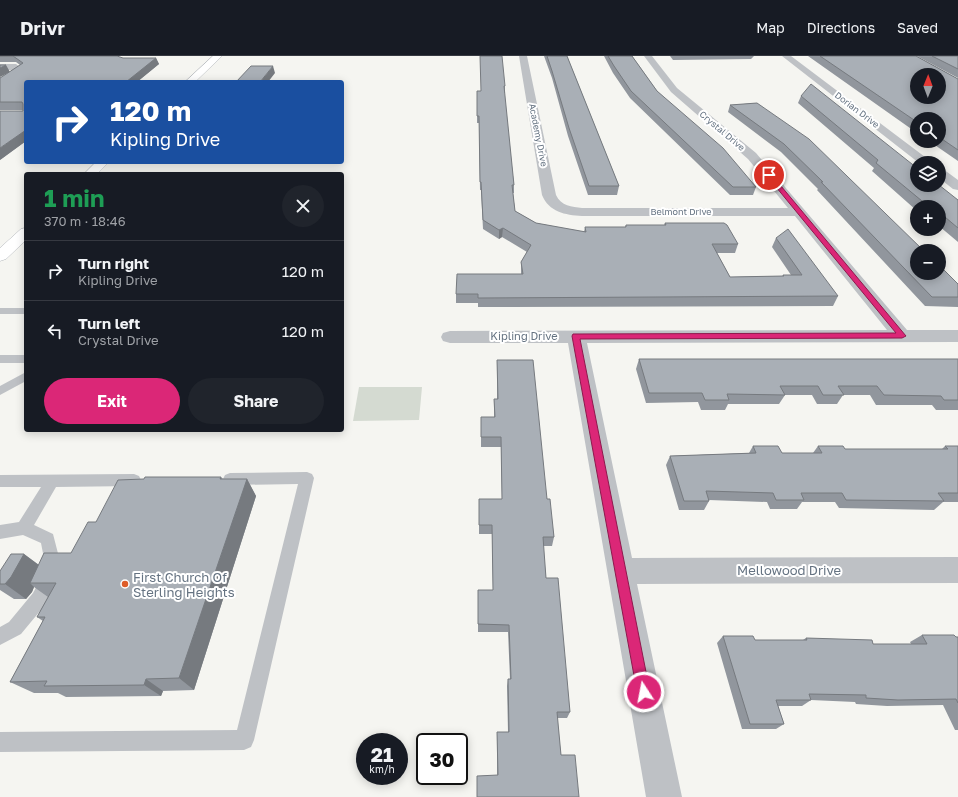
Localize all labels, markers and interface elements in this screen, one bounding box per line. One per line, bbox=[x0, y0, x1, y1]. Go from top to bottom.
text: Drivr bbox=[20, 16, 65, 39]
text: Map bbox=[756, 19, 785, 36]
text: Directions bbox=[807, 19, 875, 36]
text: Saved bbox=[897, 19, 938, 36]
north arrow bbox=[910, 68, 946, 104]
map controls bbox=[910, 68, 946, 280]
street label: Dorian Drive bbox=[833, 89, 882, 130]
text: 120 m bbox=[110, 94, 191, 127]
icon: right bbox=[44, 96, 96, 148]
street label: Academy Drive bbox=[527, 102, 550, 167]
street label: Crystal Drive bbox=[697, 108, 747, 153]
button: search bbox=[910, 112, 946, 148]
text: Kipling Drive bbox=[110, 128, 220, 150]
button: layers bbox=[910, 156, 946, 192]
pin bbox=[752, 158, 786, 192]
icon: arrive bbox=[758, 164, 780, 186]
text: 1 min bbox=[44, 183, 104, 212]
button: close bbox=[282, 185, 324, 227]
button: + bbox=[910, 200, 946, 236]
street label: Belmont Drive bbox=[650, 206, 712, 217]
text: 370 m · 18:46 bbox=[44, 213, 126, 229]
button: − bbox=[910, 244, 946, 280]
text: Turn right bbox=[78, 254, 149, 272]
icon: right bbox=[44, 260, 66, 282]
text: 120 m bbox=[282, 262, 324, 280]
text: Kipling Drive bbox=[78, 272, 158, 288]
text: Turn left bbox=[78, 314, 140, 332]
icon: left bbox=[44, 320, 66, 342]
text: 120 m bbox=[282, 322, 324, 340]
street label: Kipling Drive bbox=[490, 329, 558, 342]
text: Crystal Drive bbox=[78, 332, 159, 348]
button: Exit bbox=[44, 378, 180, 424]
button: Share bbox=[188, 378, 324, 424]
street label: Mellowood Drive bbox=[737, 562, 841, 578]
place label: First Church Of Sterling Heights bbox=[133, 569, 235, 600]
marker: First Church Of Sterling Heights bbox=[120, 579, 130, 589]
position arrow bbox=[623, 671, 665, 713]
speed limit sign: 30 bbox=[416, 733, 468, 785]
text: 21 bbox=[371, 742, 393, 766]
text: km/h bbox=[369, 763, 395, 775]

